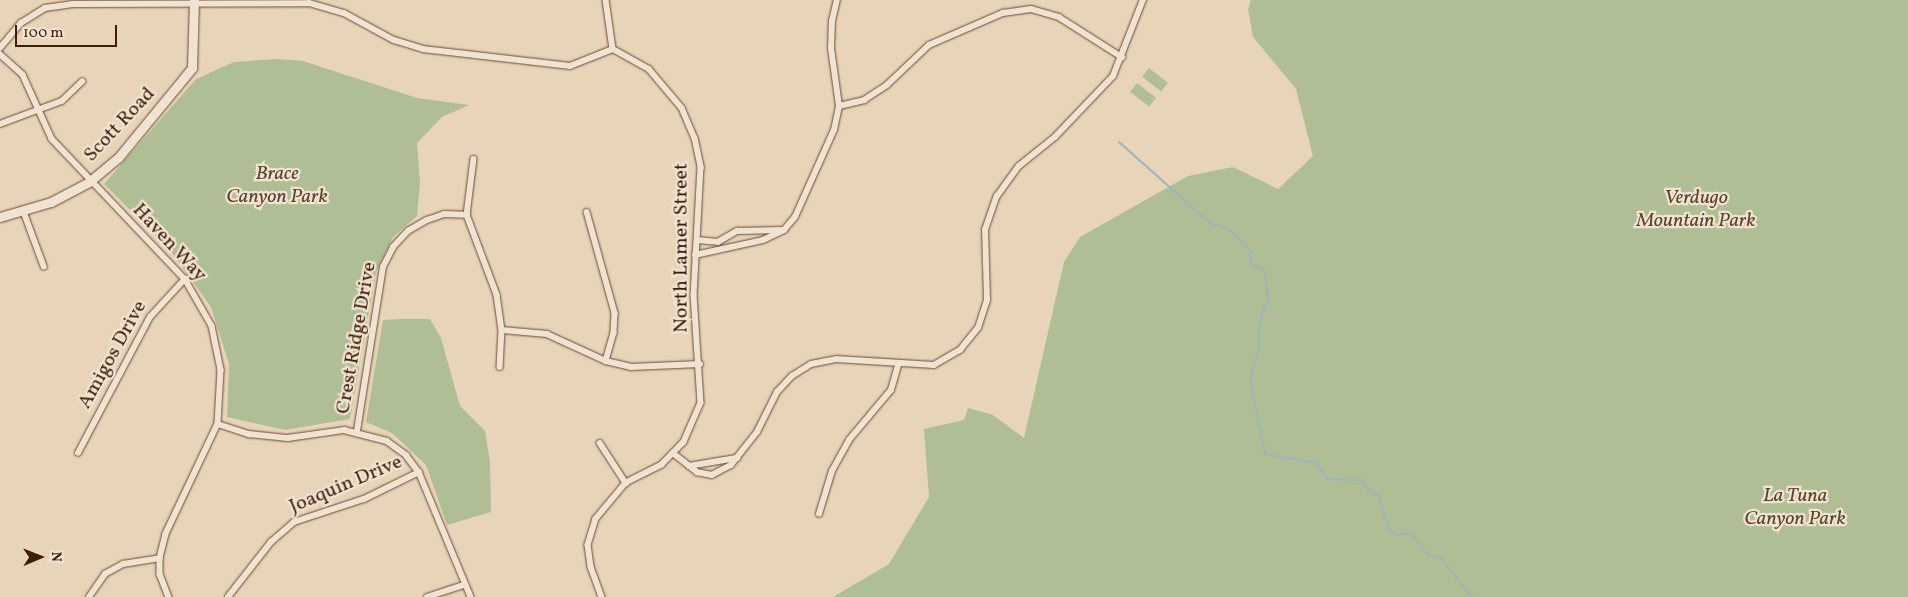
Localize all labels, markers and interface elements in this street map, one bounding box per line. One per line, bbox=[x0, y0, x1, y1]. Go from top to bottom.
scale bar bbox=[18, 15, 120, 47]
text: 100 m bbox=[23, 23, 63, 44]
street label: Scott Road bbox=[79, 83, 161, 167]
park label: Brace Canyon Park bbox=[226, 162, 328, 209]
street label: North Lamer Street bbox=[670, 163, 694, 333]
park label: Verdugo Mountain Park bbox=[1636, 187, 1756, 234]
street label: Haven Way bbox=[126, 199, 212, 287]
street label: Crest Ridge Drive bbox=[332, 260, 382, 416]
street label: Amigos Drive bbox=[73, 297, 153, 413]
street label: Joaquin Drive bbox=[286, 450, 406, 520]
park label: La Tuna Canyon Park bbox=[1744, 484, 1846, 531]
north arrow bbox=[15, 532, 65, 582]
text: N bbox=[46, 551, 65, 562]

